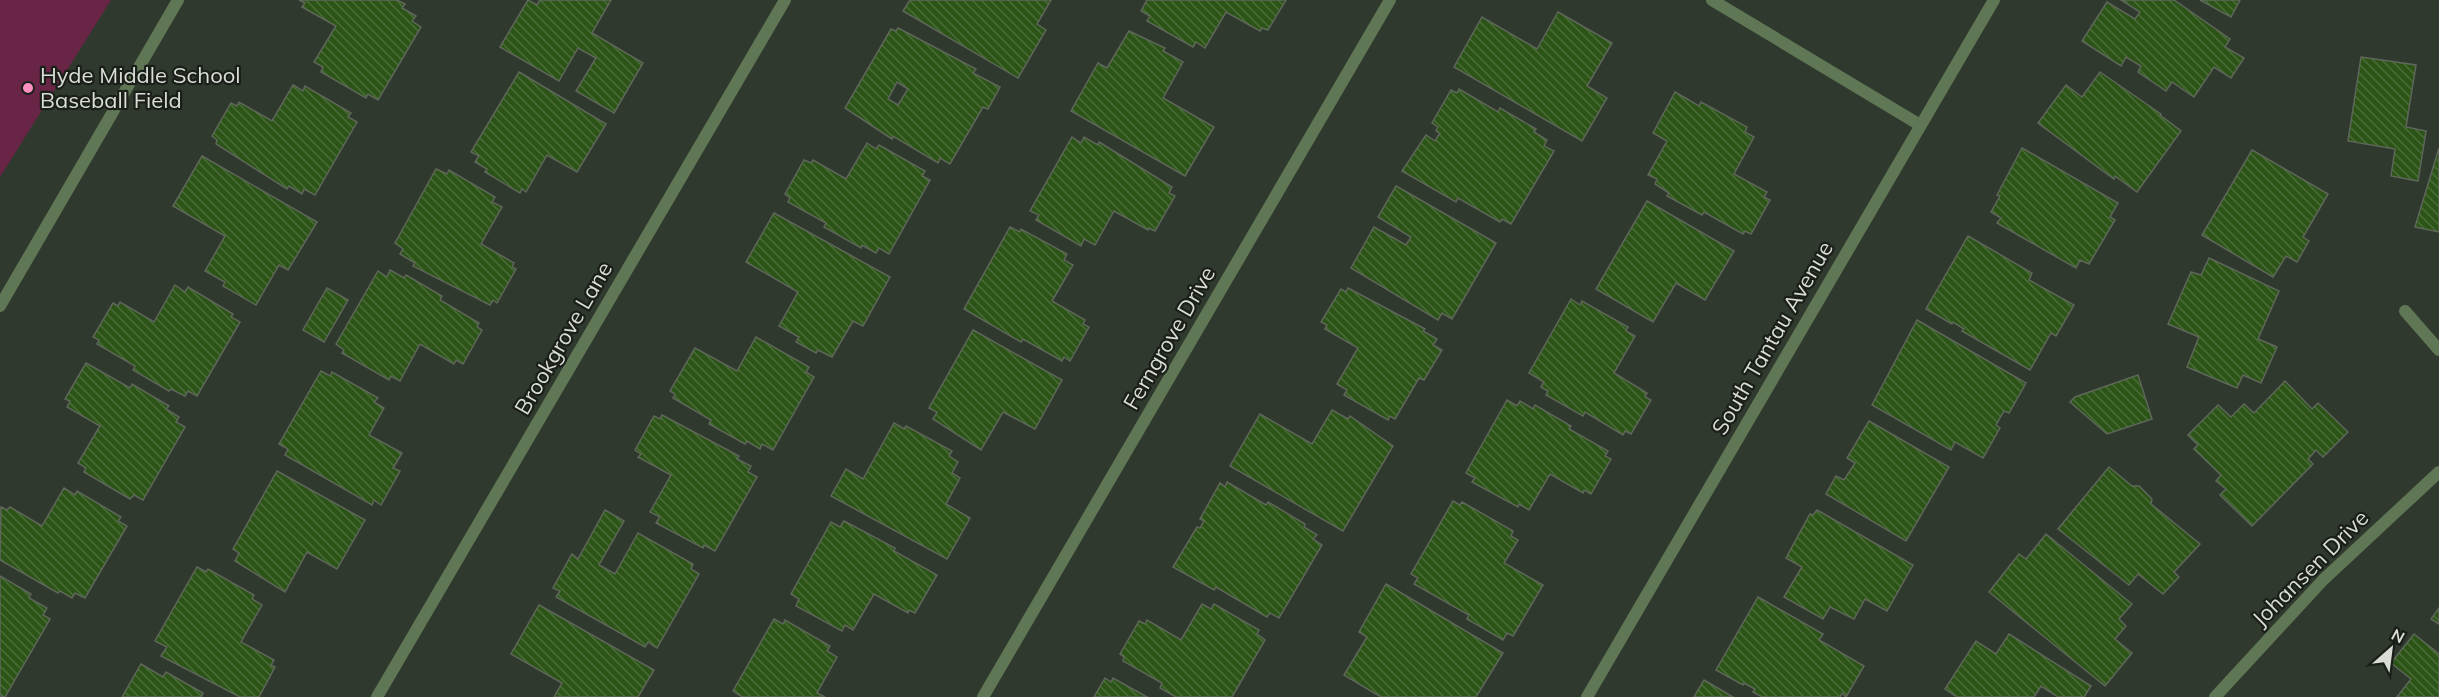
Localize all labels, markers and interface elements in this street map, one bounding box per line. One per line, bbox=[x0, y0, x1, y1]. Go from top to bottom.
place label: Hyde Middle School Baseball Field bbox=[40, 61, 241, 114]
marker: Hyde Middle School Baseball Field bbox=[21, 81, 35, 95]
street label: South Tantau Avenue bbox=[1705, 236, 1839, 440]
street label: Brookgrove Lane bbox=[508, 257, 618, 419]
street label: Ferngrove Drive bbox=[1117, 261, 1221, 415]
street label: Johansen Drive bbox=[2246, 504, 2374, 632]
north arrow bbox=[2361, 619, 2421, 679]
text: N bbox=[2388, 624, 2408, 647]

